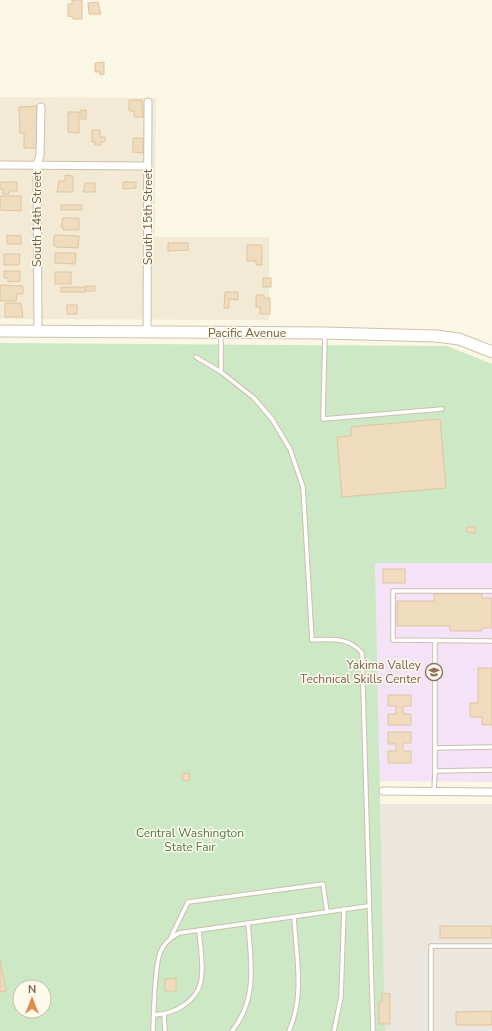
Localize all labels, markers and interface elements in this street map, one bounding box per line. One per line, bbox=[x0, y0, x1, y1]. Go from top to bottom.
street label: South 15th Street bbox=[140, 168, 156, 265]
street label: South 14th Street bbox=[29, 170, 45, 267]
street label: Pacific Avenue bbox=[208, 325, 286, 341]
place label: Yakima Valley Technical Skills Center bbox=[300, 657, 422, 687]
school or university icon: Yakima Valley Technical Skills Center bbox=[424, 662, 444, 682]
park label: Central Washington State Fair bbox=[136, 825, 244, 855]
north arrow bbox=[12, 979, 52, 1019]
text: N bbox=[28, 982, 36, 997]

